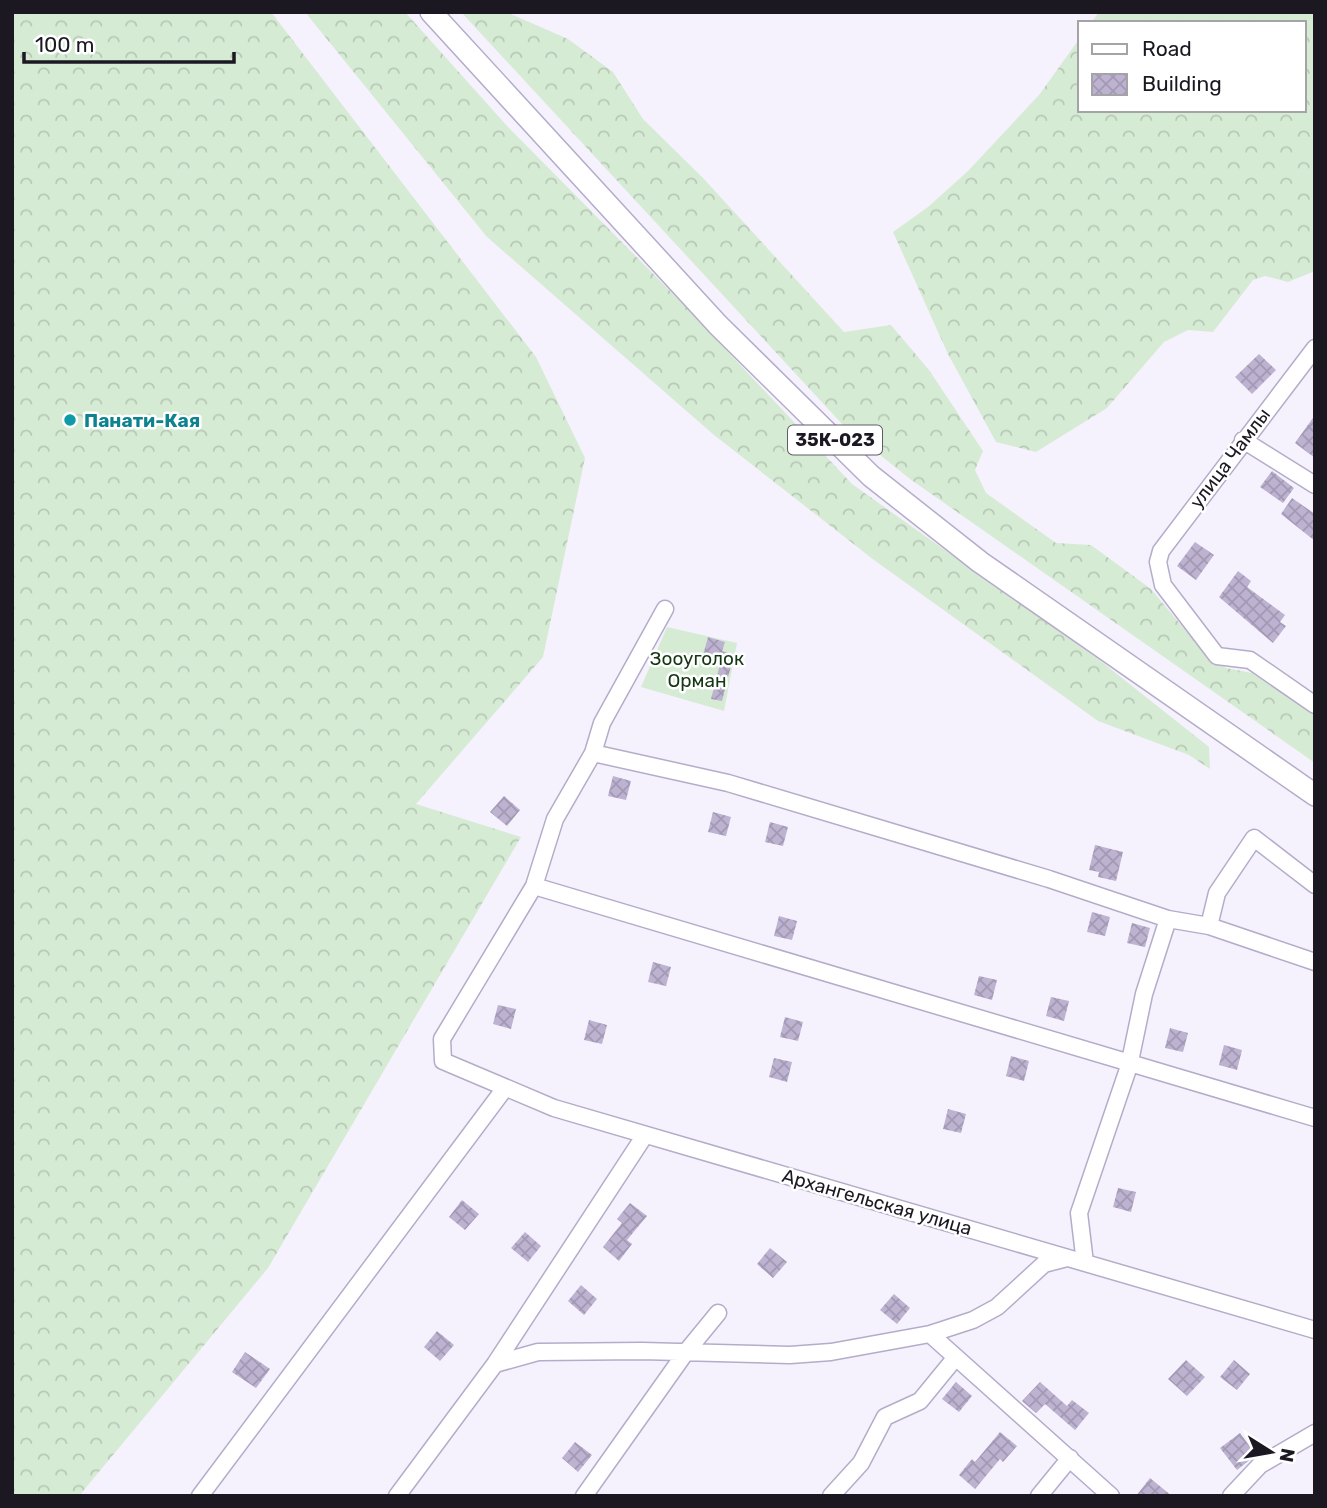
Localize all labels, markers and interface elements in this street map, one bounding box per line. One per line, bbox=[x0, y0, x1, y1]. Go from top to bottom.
scale bar bbox=[24, 21, 234, 65]
legend bbox=[1078, 21, 1306, 112]
text: 100 m bbox=[35, 32, 94, 57]
text: Road bbox=[1142, 36, 1192, 61]
text: Building bbox=[1142, 71, 1222, 96]
street label: улица Чамлы bbox=[1185, 403, 1275, 513]
place label: Панати-Кая bbox=[84, 409, 200, 432]
marker: Панати-Кая bbox=[62, 412, 78, 428]
road number: 35К-023 bbox=[788, 426, 882, 454]
park label: Зооуголок Орман bbox=[650, 647, 744, 692]
street label: Архангельская улица bbox=[780, 1164, 974, 1240]
north arrow bbox=[1236, 1417, 1306, 1487]
text: N bbox=[1275, 1446, 1300, 1464]

